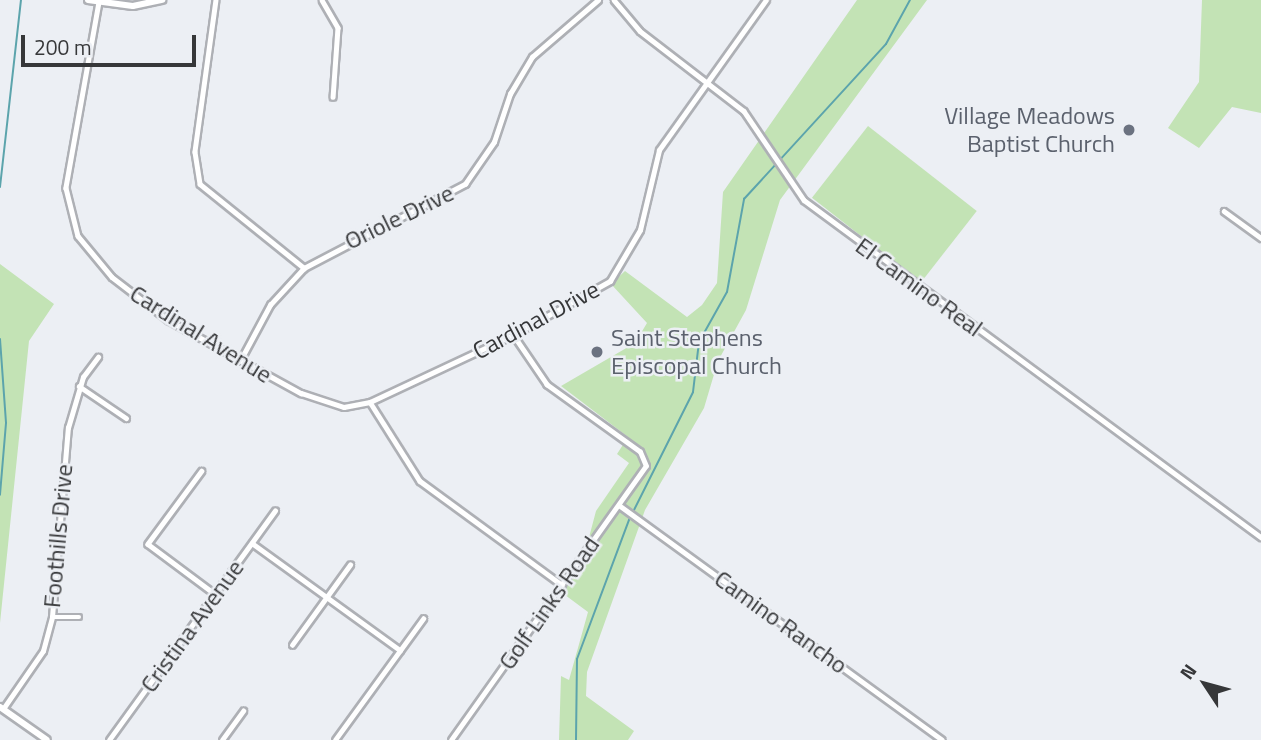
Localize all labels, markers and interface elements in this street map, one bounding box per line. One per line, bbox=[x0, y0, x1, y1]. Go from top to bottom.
scale bar bbox=[24, 21, 200, 65]
text: 200 m bbox=[34, 31, 91, 63]
place label: Village Meadows Baptist Church bbox=[944, 102, 1115, 158]
marker: Village Meadows Baptist Church bbox=[1121, 122, 1137, 138]
street label: Oriole Drive bbox=[340, 178, 458, 256]
street label: El Camino Real bbox=[850, 231, 988, 343]
street label: Cardinal Drive bbox=[468, 275, 604, 365]
street label: Cardinal Avenue bbox=[125, 279, 277, 389]
place label: Saint Stephens Episcopal Church bbox=[611, 324, 782, 380]
marker: Saint Stephens Episcopal Church bbox=[589, 344, 605, 360]
street label: Foothills Drive bbox=[37, 463, 79, 609]
street label: Golf Links Road bbox=[493, 531, 605, 675]
street label: Cristina Avenue bbox=[134, 554, 250, 698]
street label: Camino Rancho bbox=[709, 564, 853, 680]
north arrow bbox=[1170, 649, 1240, 719]
text: N bbox=[1172, 658, 1203, 685]

